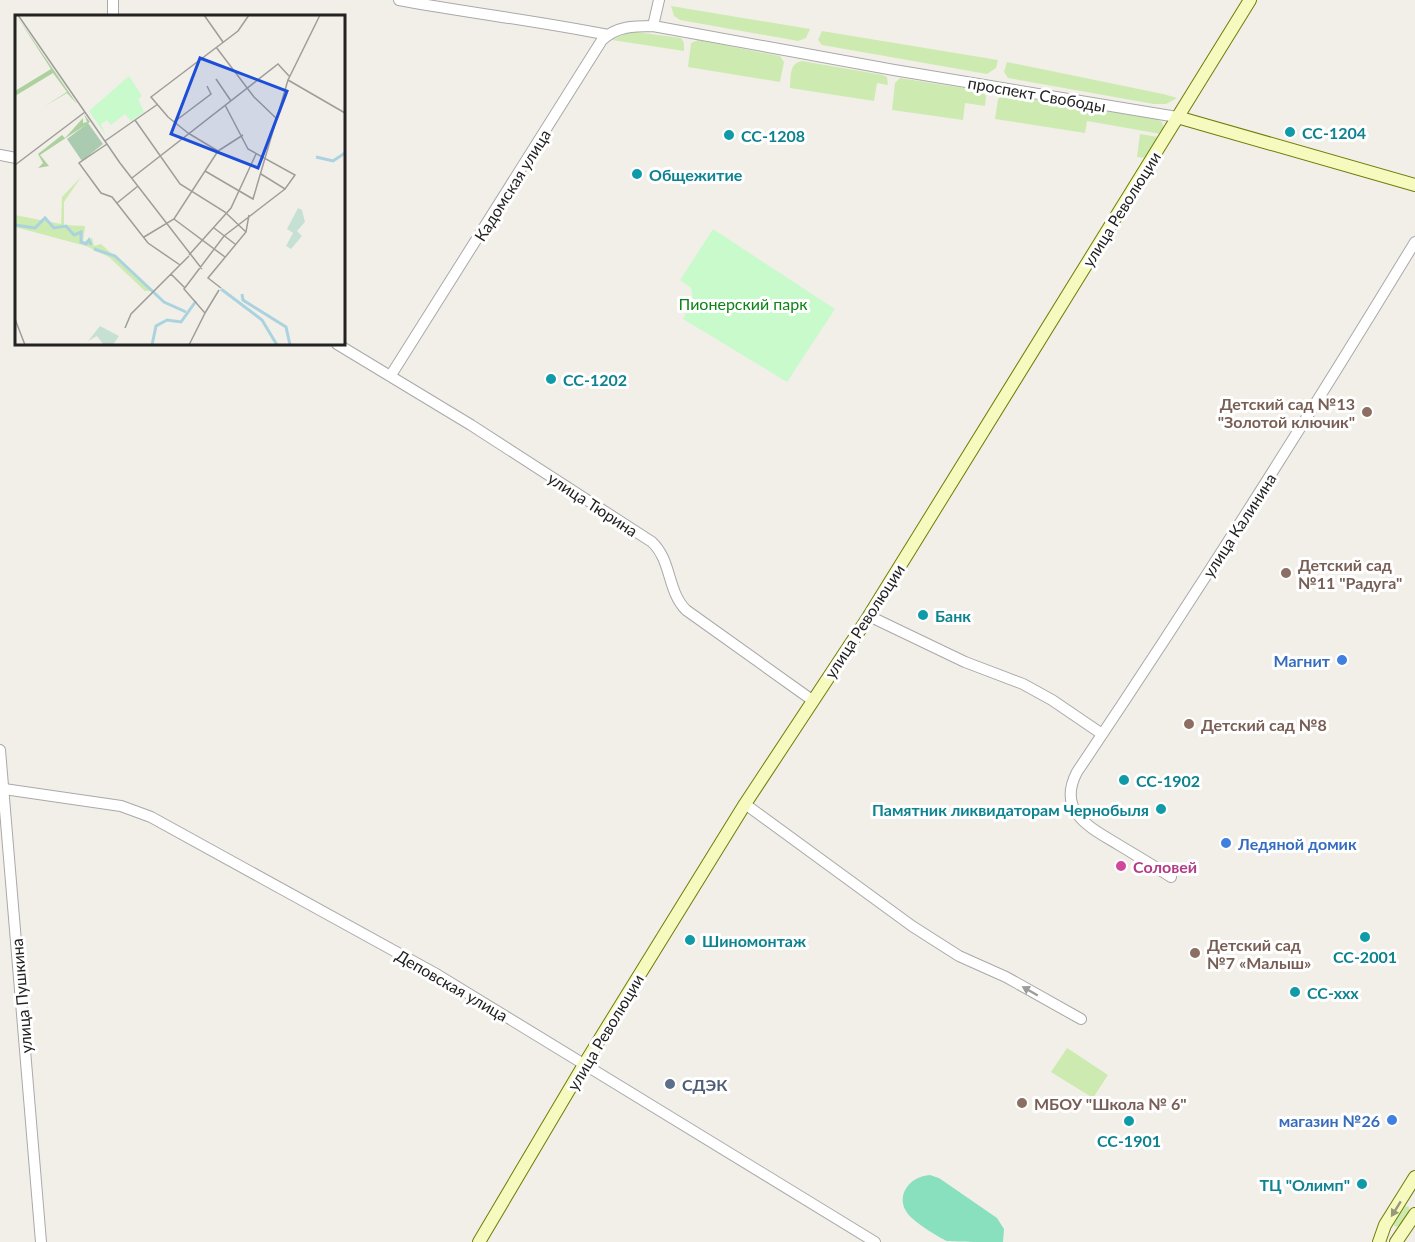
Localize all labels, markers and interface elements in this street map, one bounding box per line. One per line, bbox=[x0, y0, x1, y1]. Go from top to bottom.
inset map bbox=[15, 15, 345, 345]
street label: проспект Свободы bbox=[966, 73, 1108, 115]
place label: СС-1204 bbox=[1302, 123, 1366, 142]
marker: СС-1204 bbox=[1283, 125, 1297, 139]
street label: Кадомская улица bbox=[470, 126, 554, 244]
place label: СС-1208 bbox=[741, 126, 805, 145]
marker: СС-1208 bbox=[722, 128, 736, 142]
street label: улица Революции bbox=[1078, 148, 1164, 270]
place label: Общежитие bbox=[649, 165, 743, 184]
marker: Общежитие bbox=[630, 167, 644, 181]
park label: Пионерский парк bbox=[679, 294, 808, 313]
place label: СС-1202 bbox=[563, 370, 627, 389]
marker: СС-1202 bbox=[544, 372, 558, 386]
place label: Детский сад №13 "Золотой ключик" bbox=[1218, 394, 1355, 431]
marker: Детский сад №13 "Золотой ключик" bbox=[1360, 405, 1374, 419]
street label: улица Тюрина bbox=[545, 468, 641, 540]
street label: улица Калинина bbox=[1198, 469, 1280, 581]
place label: Детский сад №11 "Радуга" bbox=[1298, 555, 1402, 592]
street label: улица Революции bbox=[820, 560, 908, 682]
marker: Детский сад №11 "Радуга" bbox=[1279, 566, 1293, 580]
place label: Банк bbox=[935, 606, 971, 625]
marker: Банк bbox=[916, 608, 930, 622]
place label: Магнит bbox=[1274, 651, 1331, 670]
marker: Магнит bbox=[1335, 653, 1349, 667]
place label: Детский сад №8 bbox=[1201, 715, 1327, 734]
marker: Детский сад №8 bbox=[1182, 717, 1196, 731]
place label: СС-1902 bbox=[1136, 771, 1200, 790]
marker: СС-1902 bbox=[1117, 773, 1131, 787]
place label: Памятник ликвидаторам Чернобыля bbox=[872, 800, 1149, 819]
marker: Памятник ликвидаторам Чернобыля bbox=[1154, 802, 1168, 816]
place label: Ледяной домик bbox=[1237, 834, 1357, 853]
marker: Ледяной домик bbox=[1219, 836, 1233, 850]
place label: Соловей bbox=[1133, 857, 1197, 876]
marker: Соловей bbox=[1114, 859, 1128, 873]
marker: СС-2001 bbox=[1358, 930, 1372, 944]
place label: Шиномонтаж bbox=[702, 931, 806, 950]
marker: Шиномонтаж bbox=[683, 933, 697, 947]
place label: Детский сад №7 «Малыш» bbox=[1207, 935, 1311, 972]
street label: улица Пушкина bbox=[7, 938, 35, 1054]
street label: Деповская улица bbox=[393, 945, 511, 1025]
marker: Детский сад №7 «Малыш» bbox=[1188, 946, 1202, 960]
place label: СС-2001 bbox=[1333, 947, 1397, 966]
street label: улица Революции bbox=[563, 970, 647, 1094]
place label: СС-ххх bbox=[1307, 983, 1359, 1002]
one-way arrow bbox=[1022, 985, 1038, 996]
marker: СС-ххх bbox=[1288, 985, 1302, 999]
place label: СДЭК bbox=[682, 1075, 728, 1094]
marker: СДЭК bbox=[663, 1077, 677, 1091]
place label: МБОУ "Школа № 6" bbox=[1034, 1094, 1187, 1113]
marker: МБОУ "Школа № 6" bbox=[1015, 1096, 1029, 1110]
place label: магазин №26 bbox=[1279, 1111, 1380, 1130]
marker: магазин №26 bbox=[1385, 1113, 1399, 1127]
marker: СС-1901 bbox=[1122, 1114, 1136, 1128]
place label: СС-1901 bbox=[1097, 1131, 1161, 1150]
place label: ТЦ "Олимп" bbox=[1260, 1175, 1350, 1194]
marker: ТЦ "Олимп" bbox=[1355, 1177, 1369, 1191]
one-way arrow bbox=[1390, 1201, 1401, 1217]

